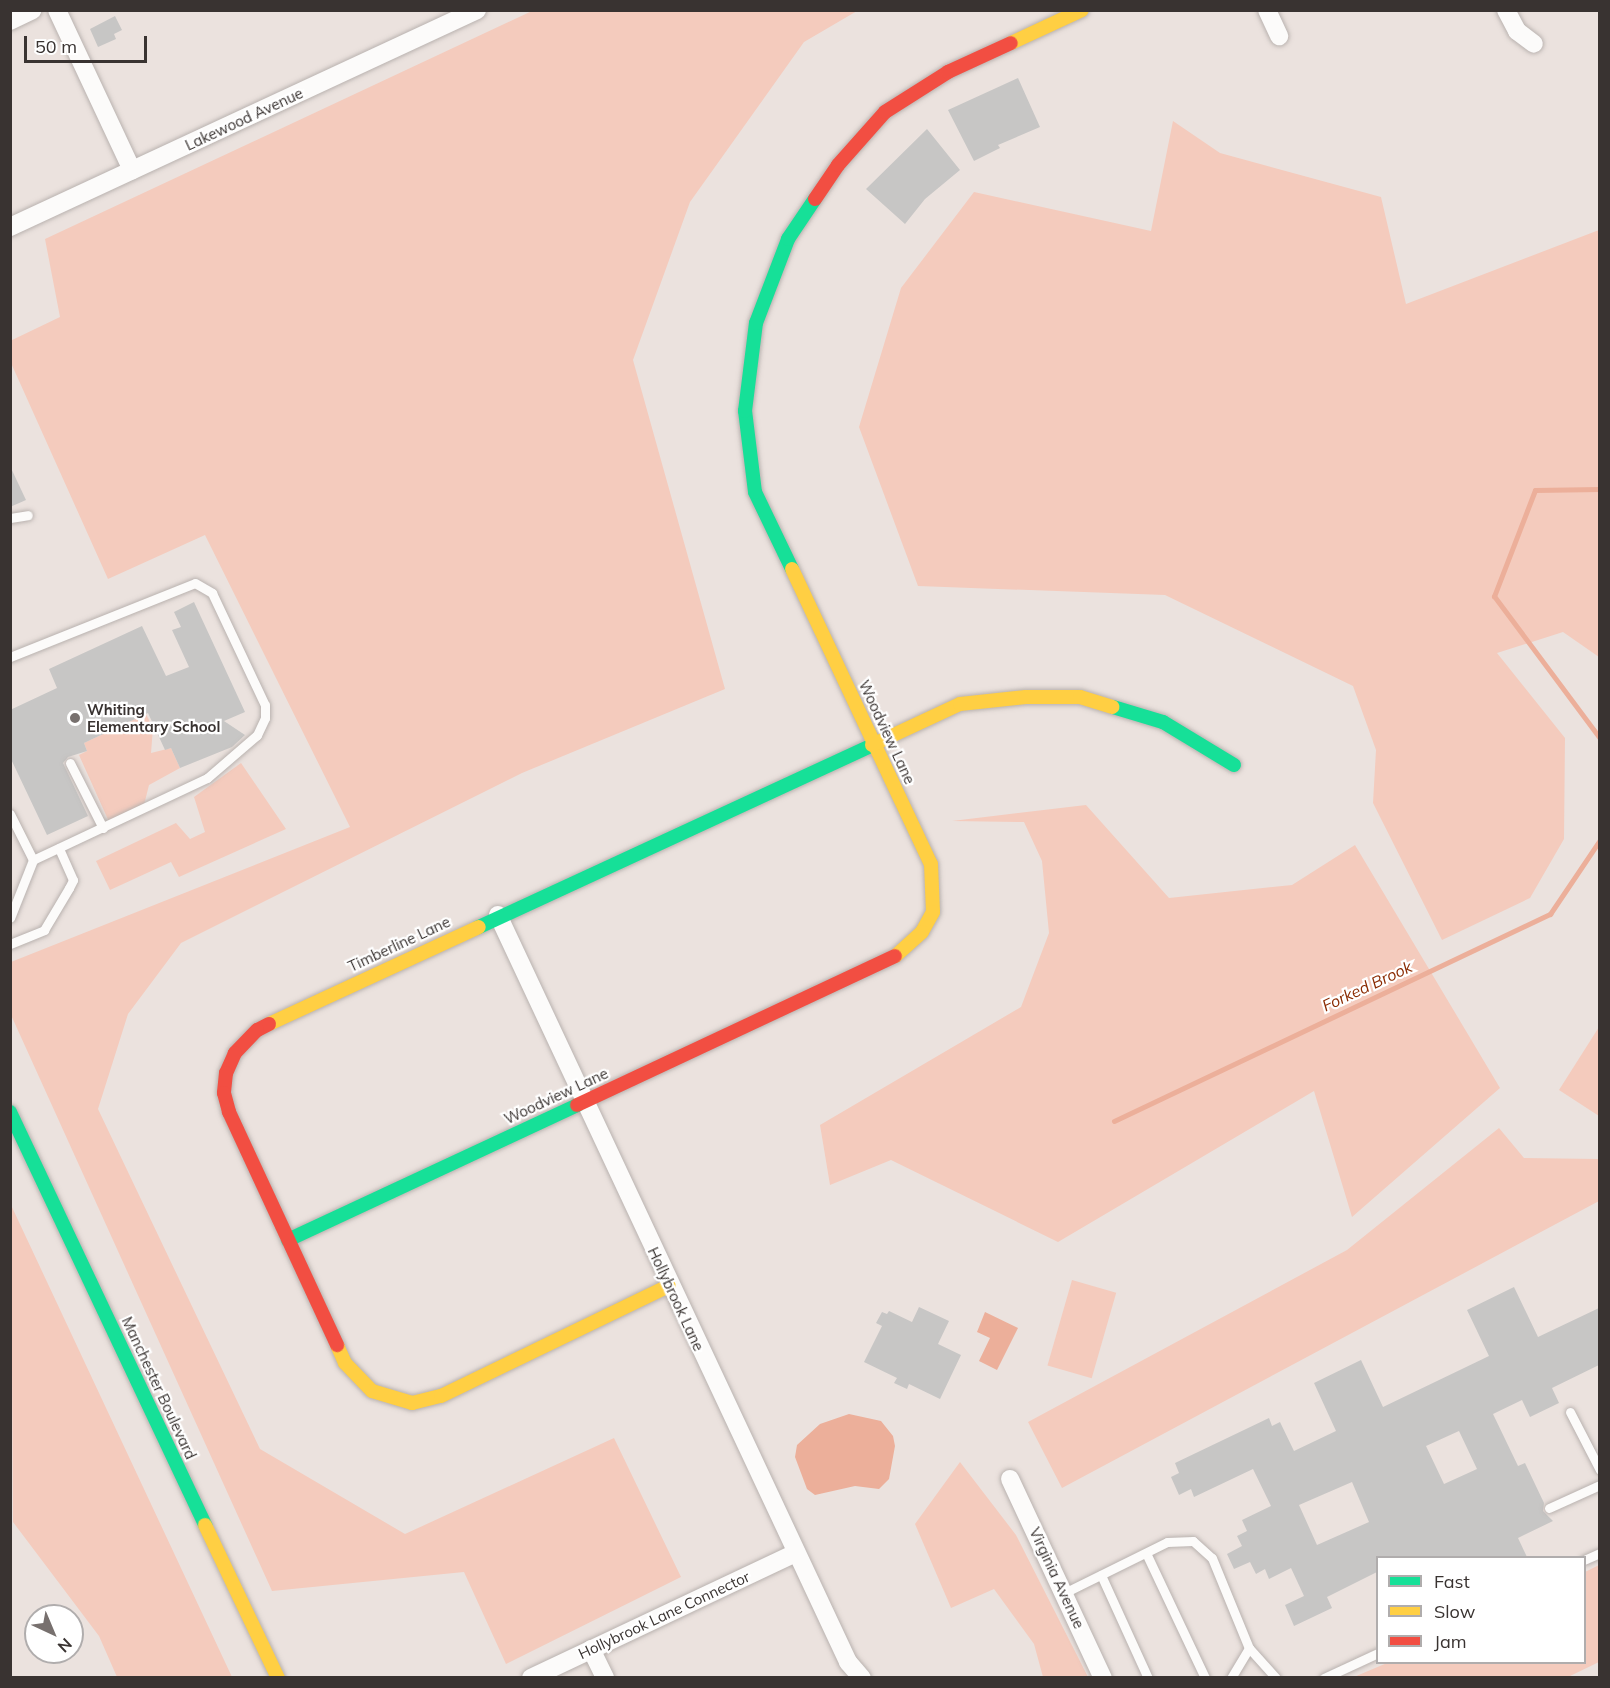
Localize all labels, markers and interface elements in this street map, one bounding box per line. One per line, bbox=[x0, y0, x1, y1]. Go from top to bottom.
scale bar bbox=[27, 24, 150, 62]
text: 50 m bbox=[35, 35, 77, 58]
street label: Lakewood Avenue bbox=[182, 84, 306, 154]
street label: Woodview Lane bbox=[855, 677, 919, 787]
place label: Whiting Elementary School bbox=[87, 700, 220, 735]
marker: Whiting Elementary School bbox=[68, 711, 82, 725]
street label: Timberline Lane bbox=[345, 912, 453, 976]
water label: Forked Brook bbox=[1319, 957, 1415, 1015]
street label: Woodview Lane bbox=[501, 1064, 611, 1128]
street label: Hollybrook Lane bbox=[644, 1244, 708, 1354]
street label: Manchester Boulevard bbox=[118, 1314, 200, 1462]
street label: Virginia Avenue bbox=[1026, 1525, 1088, 1631]
legend bbox=[1376, 1556, 1586, 1664]
street label: Hollybrook Lane Connector bbox=[575, 1567, 753, 1663]
text: Fast bbox=[1434, 1570, 1470, 1593]
text: Slow bbox=[1434, 1600, 1475, 1623]
north arrow bbox=[24, 1604, 84, 1664]
text: Jam bbox=[1434, 1630, 1467, 1653]
text: N bbox=[54, 1634, 76, 1657]

